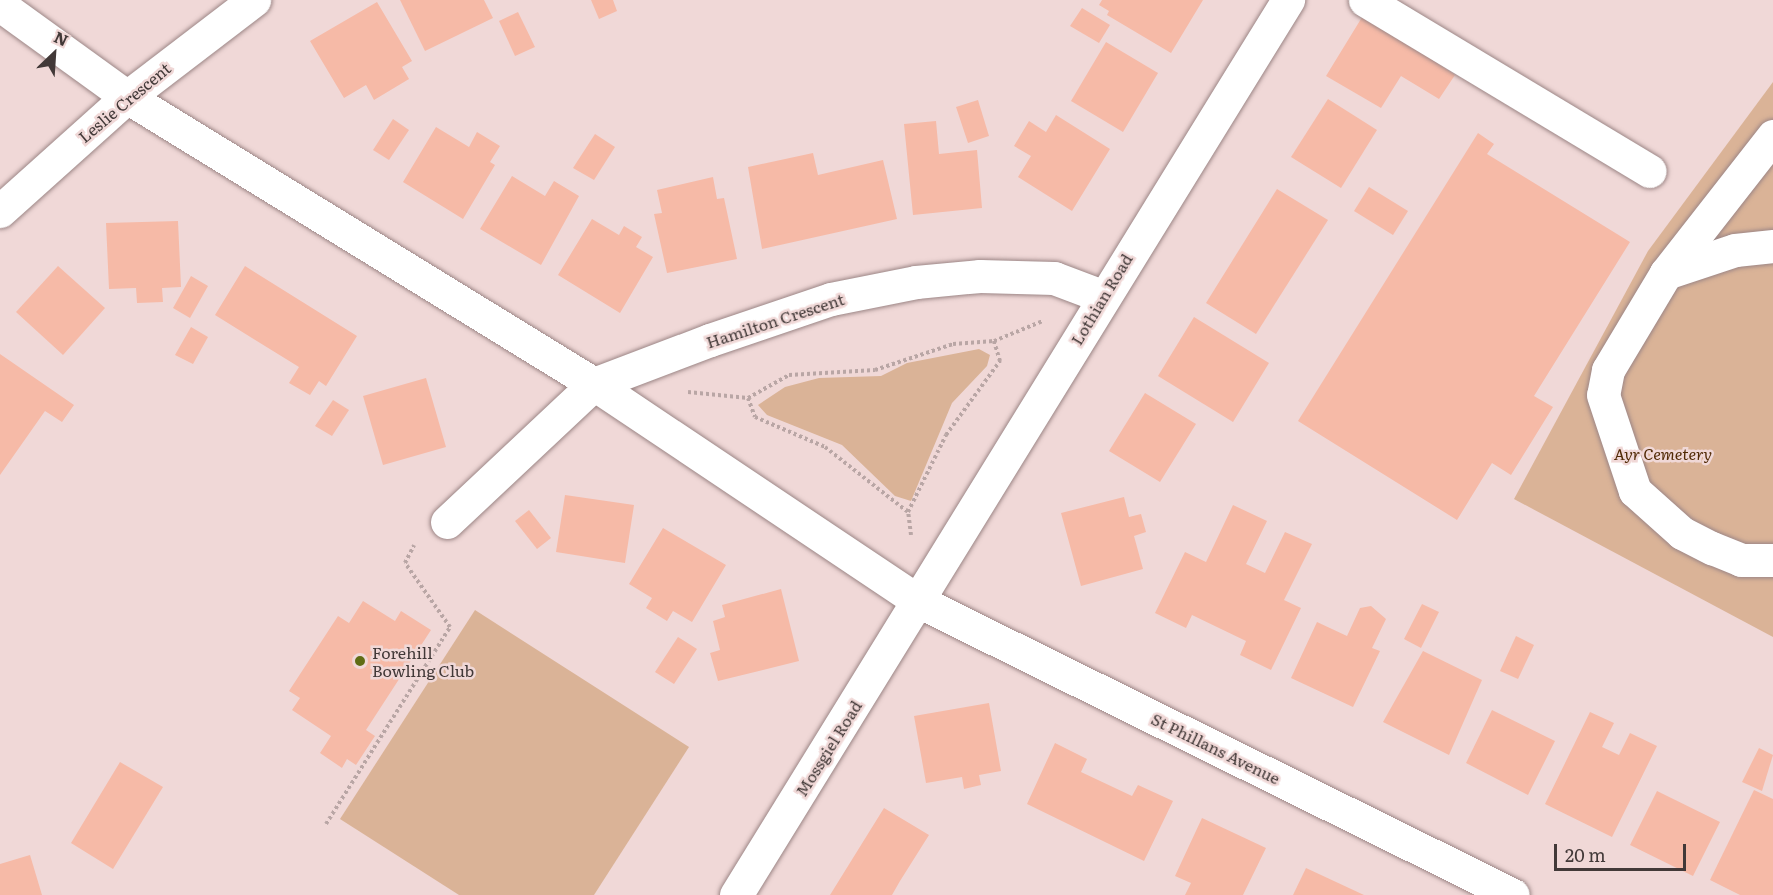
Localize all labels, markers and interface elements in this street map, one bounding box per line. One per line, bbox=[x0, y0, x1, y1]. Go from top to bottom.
north arrow bbox=[24, 24, 84, 84]
text: N bbox=[50, 24, 73, 51]
street label: Leslie Crescent bbox=[74, 58, 174, 146]
street label: Lothian Road bbox=[1066, 250, 1136, 348]
street label: Hamilton Crescent bbox=[704, 289, 846, 351]
park label: Ayr Cemetery bbox=[1614, 443, 1712, 463]
place label: Forehill Bowling Club bbox=[372, 642, 474, 680]
marker: Forehill Bowling Club bbox=[353, 654, 367, 668]
street label: Mossgiel Road bbox=[791, 697, 865, 799]
street label: St Phillans Avenue bbox=[1148, 708, 1284, 788]
scale bar bbox=[1557, 832, 1689, 870]
text: 20 m bbox=[1565, 841, 1606, 868]

